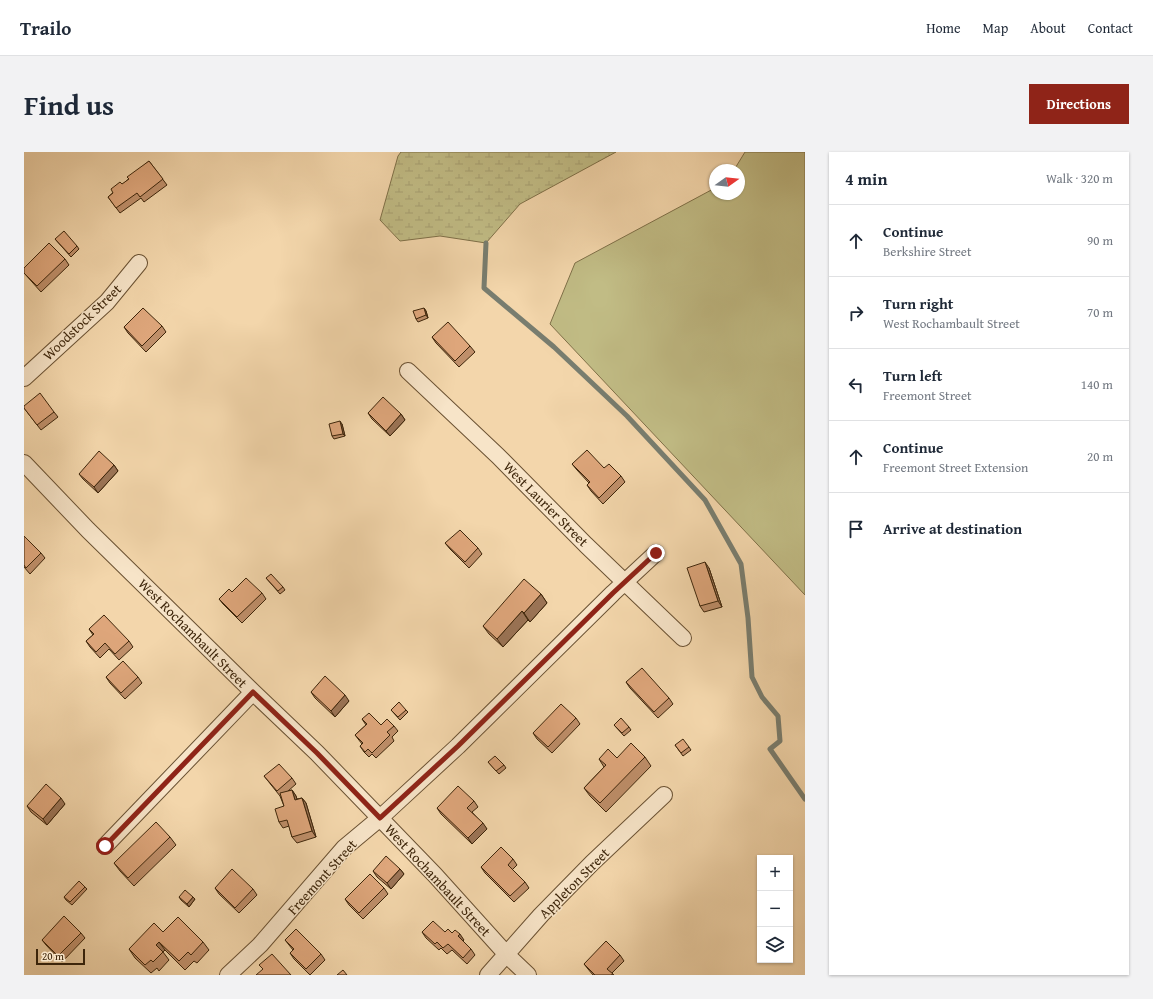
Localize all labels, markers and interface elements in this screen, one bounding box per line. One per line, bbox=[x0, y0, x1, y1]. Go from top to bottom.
text: Trailo bbox=[20, 14, 71, 42]
text: Home bbox=[926, 18, 961, 38]
text: Map bbox=[983, 18, 1008, 38]
text: About bbox=[1030, 18, 1066, 38]
text: Contact bbox=[1088, 18, 1133, 38]
text: Find us bbox=[24, 84, 114, 125]
button: Directions bbox=[1029, 84, 1129, 124]
north arrow bbox=[709, 164, 745, 200]
text: 4 min bbox=[845, 166, 887, 191]
text: Walk · 320 m bbox=[1046, 169, 1113, 188]
text: Continue bbox=[883, 221, 944, 242]
icon: ahead bbox=[845, 230, 867, 252]
text: 90 m bbox=[1087, 231, 1113, 250]
text: Berkshire Street bbox=[883, 242, 972, 261]
street label: Woodstock Street bbox=[38, 279, 126, 365]
text: Turn right bbox=[883, 293, 954, 314]
icon: right bbox=[845, 302, 867, 324]
text: 70 m bbox=[1087, 303, 1113, 322]
text: West Rochambault Street bbox=[883, 314, 1020, 333]
text: Turn left bbox=[883, 365, 942, 386]
icon: left bbox=[845, 374, 867, 396]
text: 140 m bbox=[1081, 375, 1113, 394]
text: Freemont Street bbox=[883, 386, 972, 405]
text: Continue bbox=[883, 437, 944, 458]
icon: ahead bbox=[845, 446, 867, 468]
text: 20 m bbox=[1087, 447, 1113, 466]
street label: West Laurier Street bbox=[499, 457, 593, 551]
text: Freemont Street Extension bbox=[883, 458, 1028, 477]
icon: arrive bbox=[845, 518, 867, 540]
text: Arrive at destination bbox=[883, 518, 1022, 539]
route end bbox=[647, 544, 665, 562]
street label: West Rochambault Street bbox=[134, 574, 252, 692]
street label: West Rochambault Street bbox=[380, 819, 496, 941]
street label: Freemont Street bbox=[283, 835, 361, 919]
route start bbox=[96, 837, 114, 855]
street label: Appleton Street bbox=[534, 843, 614, 923]
map controls bbox=[757, 855, 793, 963]
button: + bbox=[757, 855, 793, 891]
button: − bbox=[757, 891, 793, 927]
button: layers bbox=[757, 927, 793, 963]
scale bar bbox=[36, 947, 85, 966]
text: 20 m bbox=[42, 948, 64, 964]

